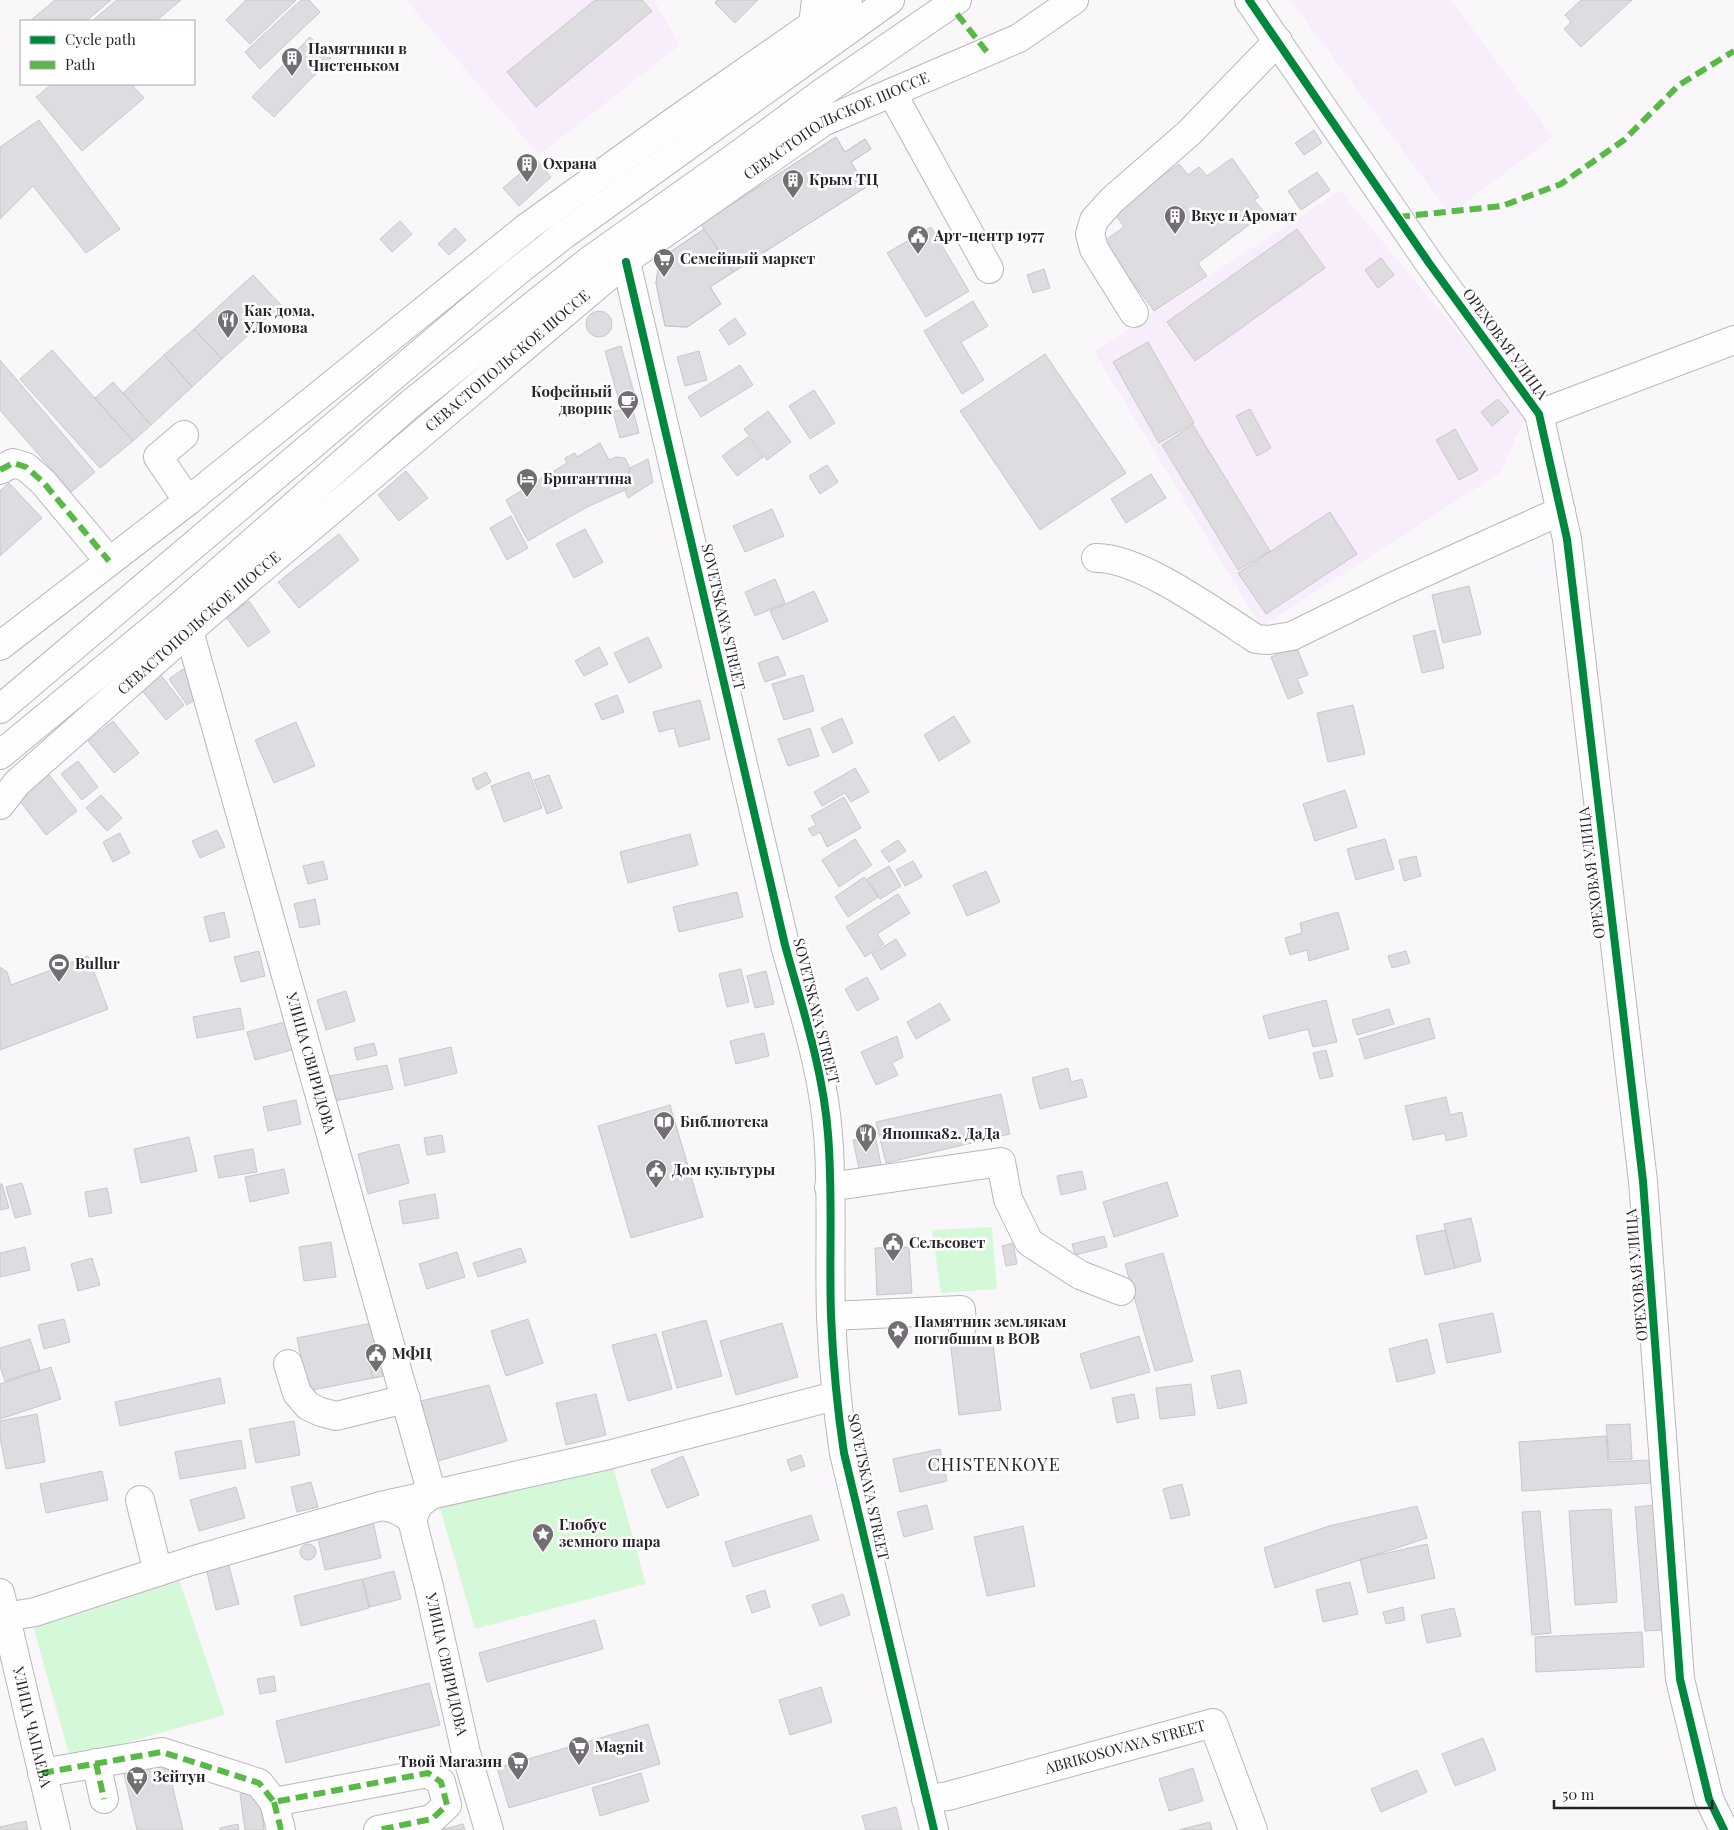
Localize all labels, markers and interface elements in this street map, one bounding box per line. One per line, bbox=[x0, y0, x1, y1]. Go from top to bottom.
legend bbox=[20, 20, 195, 85]
text: Cycle path bbox=[65, 29, 136, 49]
place label: Памятники в Чистеньком bbox=[308, 38, 407, 75]
building icon: Памятники в Чистеньком bbox=[280, 46, 304, 77]
text: Path bbox=[65, 54, 95, 74]
street label: СЕВАСТОПОЛЬСКОЕ ШОССЕ bbox=[739, 67, 932, 184]
building icon: Охрана bbox=[515, 152, 539, 183]
place label: Охрана bbox=[543, 153, 597, 173]
building icon: Крым ТЦ bbox=[781, 168, 805, 199]
place label: Крым ТЦ bbox=[809, 169, 878, 189]
building icon: Вкус и Аромат bbox=[1163, 204, 1187, 235]
place label: Вкус и Аромат bbox=[1191, 205, 1297, 225]
public building icon: Арт-центр 1977 bbox=[906, 224, 930, 255]
place label: Арт-центр 1977 bbox=[933, 225, 1045, 245]
supermarket icon: Семейный маркет bbox=[652, 247, 676, 278]
place label: Семейный маркет bbox=[680, 248, 816, 268]
street label: ОРЕХОВАЯ УЛИЦА bbox=[1459, 284, 1553, 403]
street label: СЕВАСТОПОЛЬСКОЕ ШОССЕ bbox=[421, 285, 594, 436]
place label: Как дома, УЛомова bbox=[243, 300, 315, 337]
restaurant icon: Как дома, УЛомова bbox=[216, 308, 240, 339]
place label: Кофейный дворик bbox=[531, 381, 613, 418]
cafe icon: Кофейный дворик bbox=[616, 389, 640, 420]
hotel icon: Бригантина bbox=[515, 467, 539, 498]
place label: Бригантина bbox=[543, 468, 632, 488]
street label: SOVETSKAYA STREET bbox=[697, 542, 751, 692]
street label: СЕВАСТОПОЛЬСКОЕ ШОССЕ bbox=[113, 546, 284, 699]
street label: ОРЕХОВАЯ УЛИЦА bbox=[1573, 805, 1609, 940]
street label: SOVETSKAYA STREET bbox=[789, 936, 845, 1086]
sports icon: Bullur bbox=[47, 952, 71, 983]
place label: Bullur bbox=[75, 953, 120, 973]
street label: УЛИЦА СВИРИДОВА bbox=[282, 989, 341, 1136]
library icon: Библиотека bbox=[652, 1110, 676, 1141]
place label: Библиотека bbox=[680, 1111, 769, 1131]
restaurant icon: Япошка82. ДаДа bbox=[854, 1122, 878, 1153]
place label: Япошка82. ДаДа bbox=[881, 1123, 1000, 1143]
public building icon: Дом культуры bbox=[644, 1158, 668, 1189]
place label: Дом культуры bbox=[672, 1159, 776, 1179]
street label: ОРЕХОВАЯ УЛИЦА bbox=[1620, 1208, 1652, 1342]
public building icon: Сельсовет bbox=[881, 1231, 905, 1262]
place label: Сельсовет bbox=[909, 1232, 986, 1252]
place label: Памятник землякам погибшим в ВОВ bbox=[914, 1311, 1066, 1348]
place icon: Памятник землякам погибшим в ВОВ bbox=[886, 1319, 910, 1350]
public building icon: МФЦ bbox=[364, 1342, 388, 1373]
place label: МФЦ bbox=[392, 1343, 432, 1363]
street label: SOVETSKAYA STREET bbox=[844, 1412, 894, 1562]
district label: CHISTENKOYE bbox=[927, 1452, 1061, 1476]
place label: Глобус земного шара bbox=[559, 1514, 661, 1551]
place icon: Глобус земного шара bbox=[531, 1522, 555, 1553]
street label: УЛИЦА СВИРИДОВА bbox=[421, 1590, 473, 1738]
street label: УЛИЦА ЧАПАЕВА bbox=[9, 1664, 57, 1790]
street label: ABRIKOSOVAYA STREET bbox=[1041, 1715, 1208, 1778]
supermarket icon: Magnit bbox=[567, 1735, 591, 1766]
place label: Magnit bbox=[595, 1736, 645, 1756]
supermarket icon: Твой Магазин bbox=[506, 1750, 530, 1781]
place label: Твой Магазин bbox=[399, 1751, 502, 1771]
supermarket icon: Зейтун bbox=[125, 1765, 149, 1796]
place label: Зейтун bbox=[153, 1766, 206, 1786]
scale bar bbox=[1554, 1778, 1712, 1810]
text: 50 m bbox=[1562, 1784, 1595, 1804]

